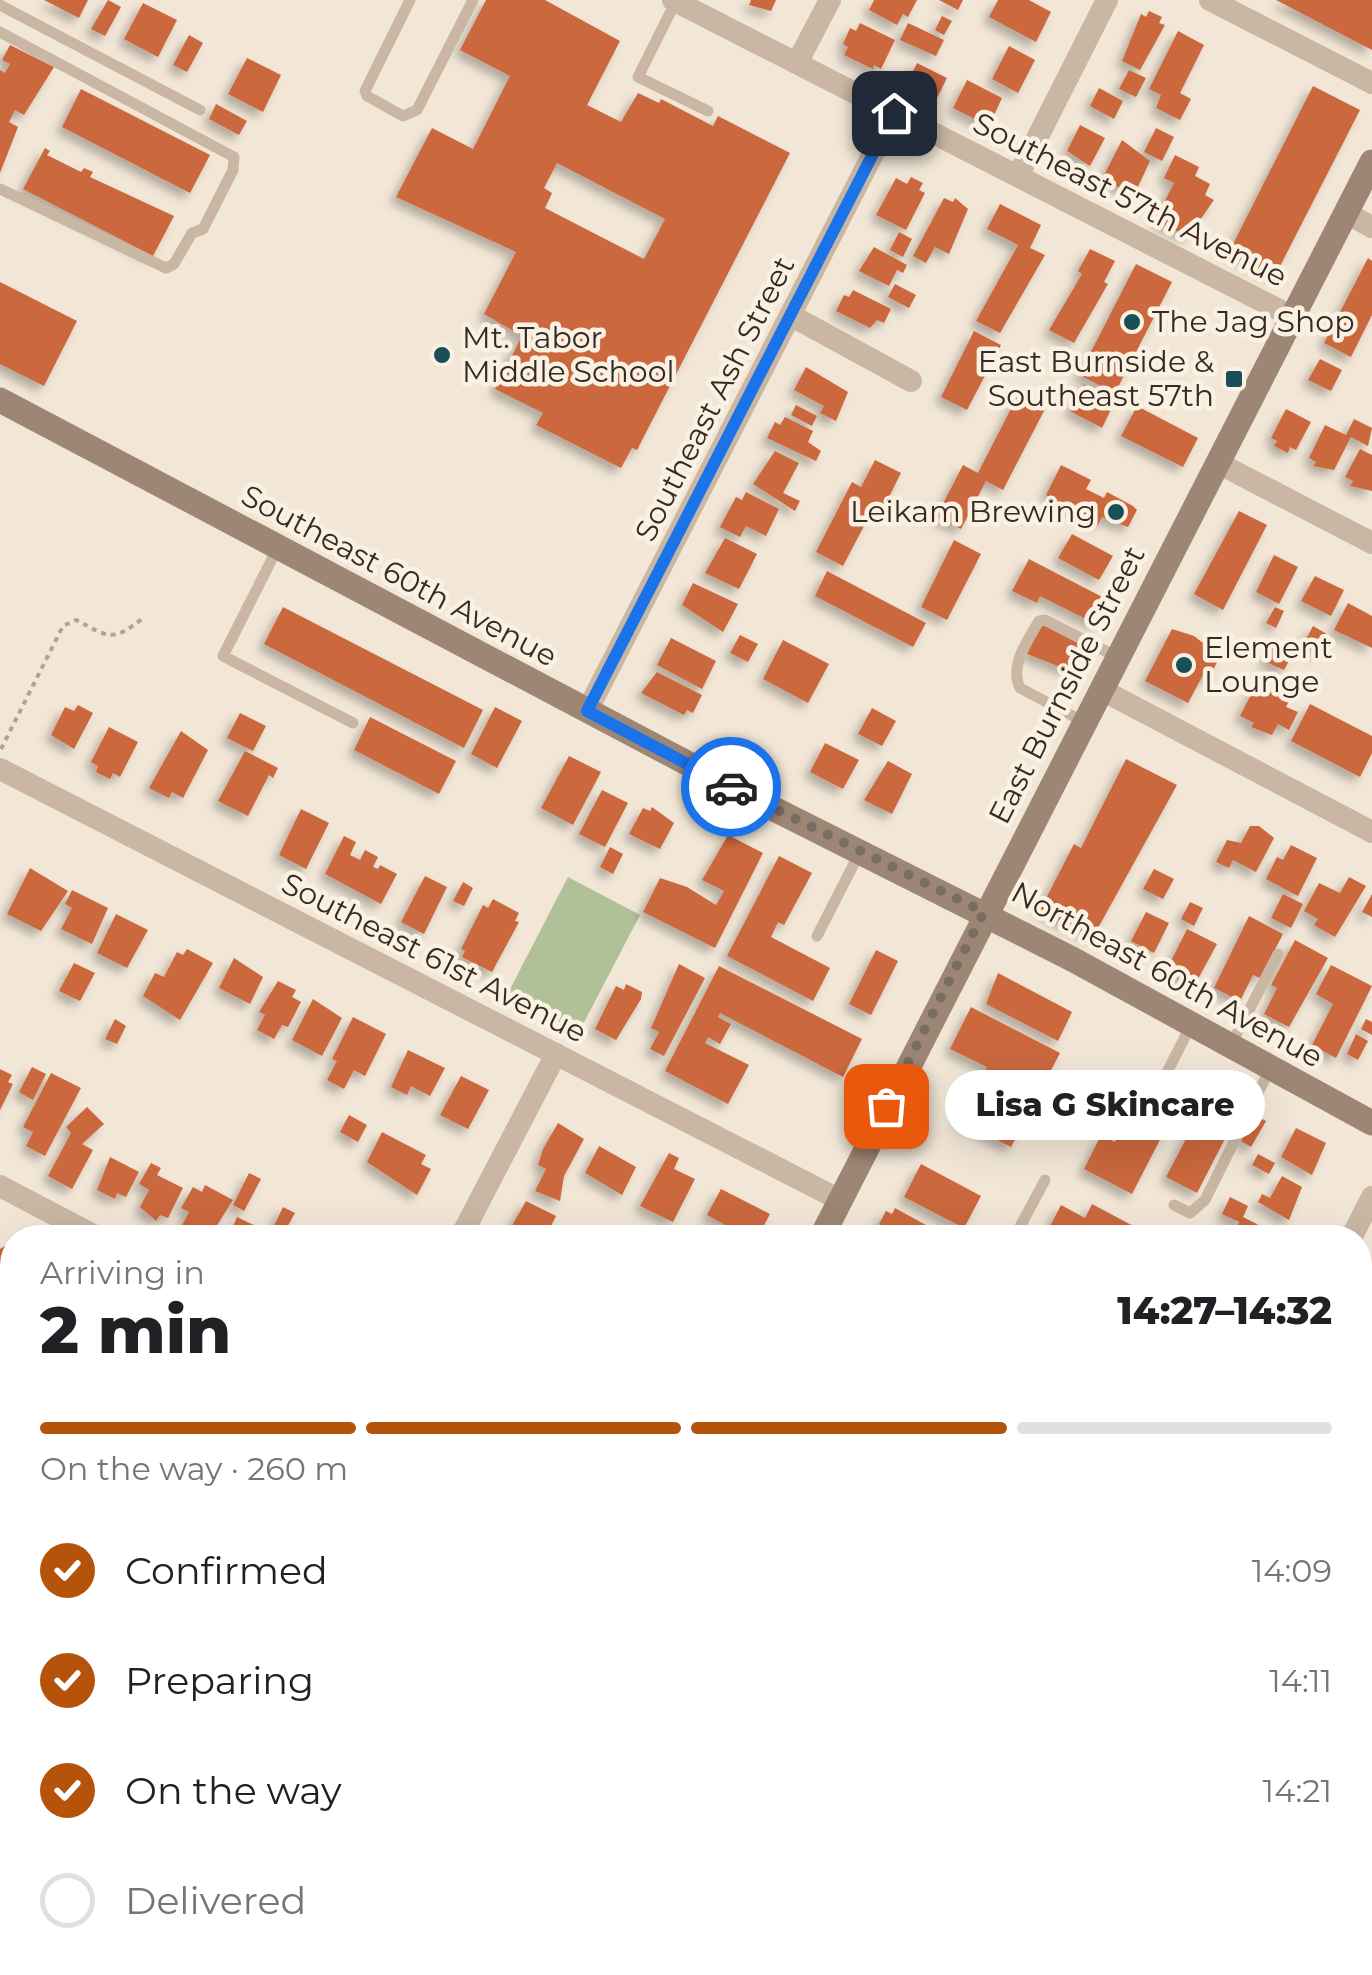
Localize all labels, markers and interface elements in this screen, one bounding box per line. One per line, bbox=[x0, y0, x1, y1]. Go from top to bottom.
pin bbox=[852, 71, 937, 156]
icon: home bbox=[867, 86, 922, 141]
street label: Southeast 57th Avenue bbox=[967, 104, 1293, 295]
street label: Southeast Ash Street bbox=[627, 250, 802, 547]
place label: The Jag Shop bbox=[1152, 303, 1355, 340]
marker: The Jag Shop bbox=[1121, 311, 1143, 333]
place label: Mt. Tabor Middle School bbox=[462, 319, 675, 390]
place label: East Burnside & Southeast 57th bbox=[978, 343, 1214, 414]
marker: Mt. Tabor Middle School bbox=[431, 344, 453, 366]
marker: East Burnside & Southeast 57th bbox=[1223, 368, 1245, 390]
street label: Southeast 60th Avenue bbox=[235, 477, 563, 674]
place label: Leikam Brewing bbox=[850, 493, 1096, 530]
marker: Leikam Brewing bbox=[1105, 501, 1127, 523]
street label: East Burnside Street bbox=[980, 540, 1153, 830]
place label: Element Lounge bbox=[1204, 629, 1333, 700]
marker: Element Lounge bbox=[1173, 654, 1195, 676]
courier bbox=[681, 737, 781, 837]
icon: car bbox=[704, 760, 759, 815]
street label: Southeast 61st Avenue bbox=[276, 865, 593, 1051]
street label: Northeast 60th Avenue bbox=[1005, 874, 1329, 1076]
pin bbox=[844, 1064, 929, 1149]
callout: Lisa G Skincare bbox=[946, 1071, 1266, 1141]
icon: bag bbox=[859, 1079, 914, 1134]
text: Lisa G Skincare bbox=[975, 1085, 1235, 1124]
text: Arriving in bbox=[40, 1253, 205, 1292]
text: 14:27–14:32 bbox=[1117, 1287, 1332, 1334]
text: 2 min bbox=[40, 1290, 231, 1369]
text: On the way · 260 m bbox=[40, 1449, 348, 1488]
icon: check bbox=[40, 1543, 95, 1598]
text: Confirmed bbox=[125, 1547, 328, 1594]
text: 14:09 bbox=[1252, 1551, 1332, 1590]
icon: check bbox=[40, 1653, 95, 1708]
text: Preparing bbox=[125, 1657, 314, 1704]
text: 14:11 bbox=[1269, 1661, 1332, 1700]
icon: check bbox=[40, 1763, 95, 1818]
text: On the way bbox=[125, 1767, 342, 1814]
text: 14:21 bbox=[1263, 1771, 1332, 1810]
text: Delivered bbox=[125, 1877, 306, 1924]

